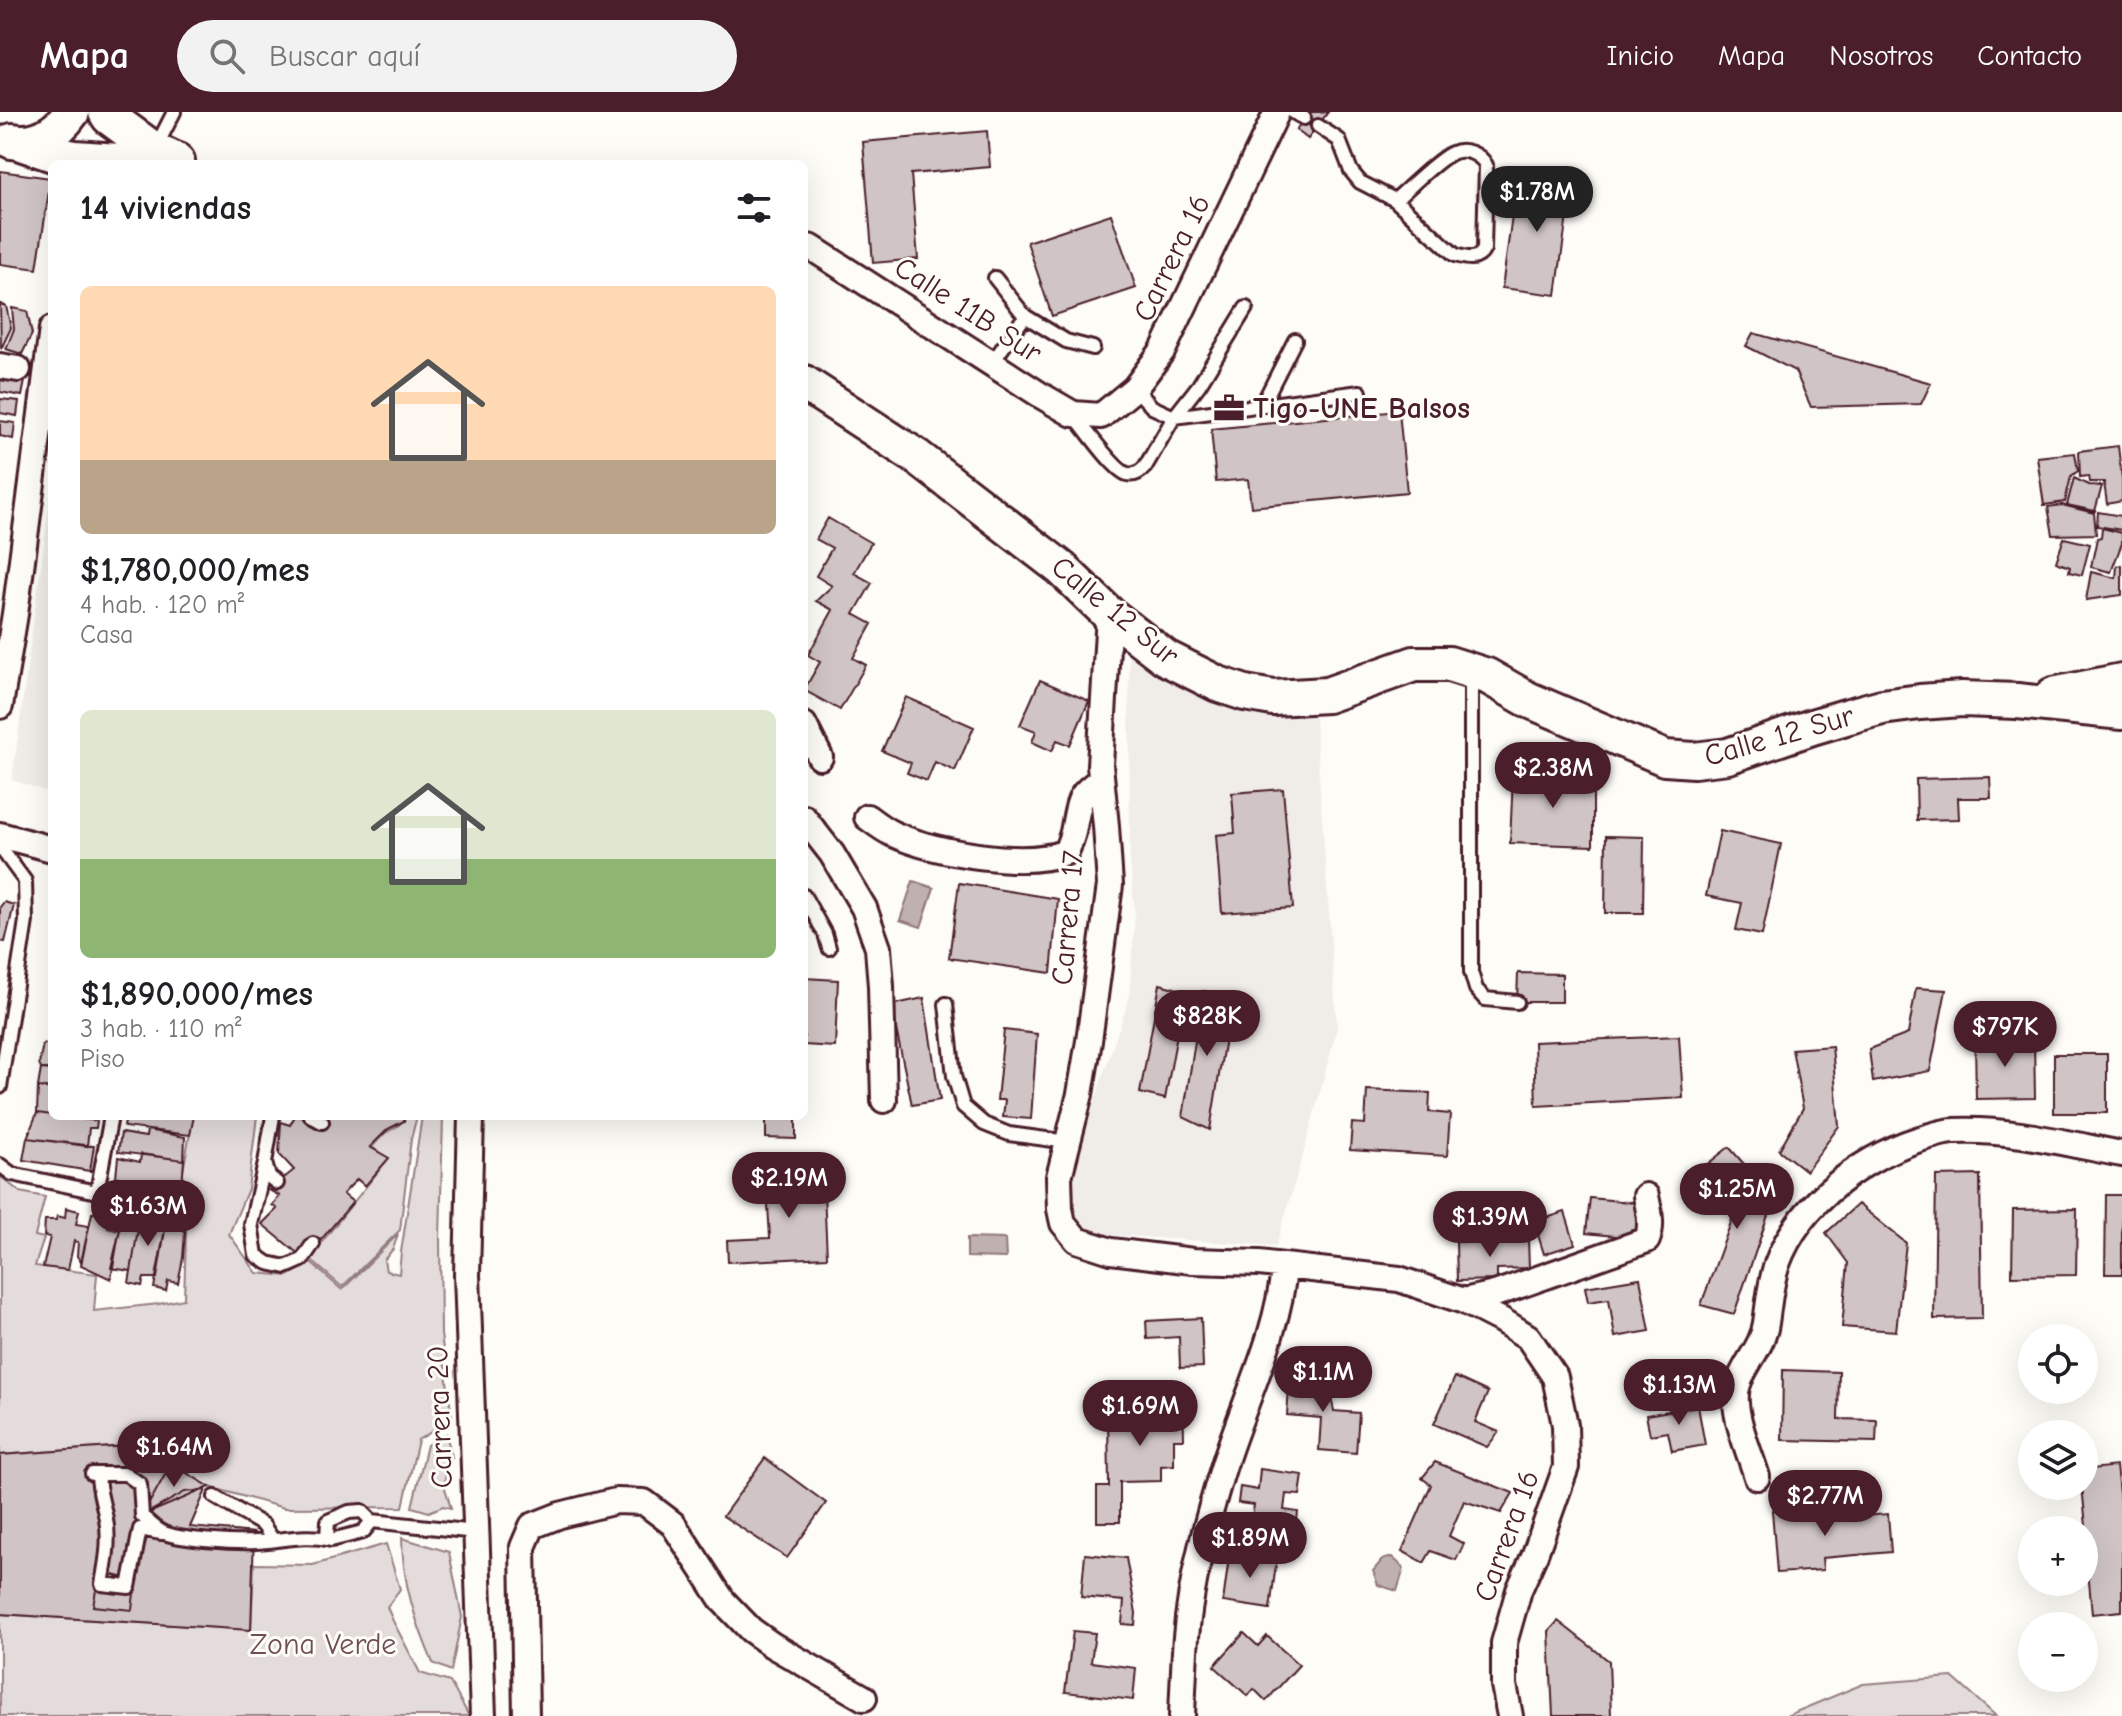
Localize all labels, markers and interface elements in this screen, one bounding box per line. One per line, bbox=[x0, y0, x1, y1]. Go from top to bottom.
search box bbox=[177, 20, 737, 92]
text: Mapa bbox=[40, 34, 129, 78]
icon: search bbox=[205, 34, 249, 78]
text: Buscar aquí bbox=[269, 39, 420, 74]
text: Inicio bbox=[1607, 40, 1674, 72]
text: Mapa bbox=[1718, 40, 1785, 72]
text: Nosotros bbox=[1829, 40, 1933, 72]
text: Contacto bbox=[1977, 40, 2082, 72]
pin: $1.78M bbox=[1472, 166, 1602, 234]
text: $1.78M bbox=[1499, 177, 1575, 207]
icon: filters bbox=[732, 186, 776, 230]
text: 14 viviendas bbox=[80, 188, 251, 228]
street label: Carrera 16 bbox=[1126, 189, 1218, 327]
street label: Calle 11B Sur bbox=[888, 249, 1048, 371]
icon: home bbox=[356, 338, 500, 482]
office icon: Tigo-UNE Balsos bbox=[1212, 391, 1246, 425]
place label: Tigo-UNE Balsos bbox=[1253, 391, 1470, 426]
street label: Calle 12 Sur bbox=[1044, 549, 1186, 673]
text: $1,780,000/mes bbox=[80, 550, 309, 590]
text: 4 hab. · 120 m² bbox=[80, 590, 244, 620]
text: Casa bbox=[80, 620, 134, 650]
street label: Calle 12 Sur bbox=[1700, 698, 1858, 774]
pin: $2.38M bbox=[1488, 742, 1618, 810]
text: $2.38M bbox=[1513, 753, 1593, 783]
icon: home bbox=[356, 762, 500, 906]
street label: Carrera 17 bbox=[1045, 849, 1091, 987]
text: $1,890,000/mes bbox=[80, 974, 313, 1014]
pin: $828K bbox=[1151, 990, 1263, 1058]
text: $828K bbox=[1172, 1001, 1242, 1031]
pin: $797K bbox=[1949, 1001, 2061, 1069]
text: $797K bbox=[1972, 1012, 2038, 1042]
text: 3 hab. · 110 m² bbox=[80, 1014, 241, 1044]
text: Piso bbox=[80, 1044, 125, 1074]
pin: $2.19M bbox=[724, 1152, 854, 1220]
text: $2.19M bbox=[750, 1163, 828, 1193]
pin: $1.25M bbox=[1672, 1163, 1802, 1231]
text: $1.25M bbox=[1698, 1174, 1776, 1204]
pin: $1.63M bbox=[83, 1180, 213, 1248]
text: $1.63M bbox=[109, 1191, 187, 1221]
pin: $1.39M bbox=[1425, 1191, 1555, 1259]
text: $1.39M bbox=[1451, 1202, 1529, 1232]
map controls bbox=[2018, 1324, 2098, 1692]
button: locate bbox=[2018, 1324, 2098, 1404]
street label: Carrera 20 bbox=[420, 1345, 460, 1489]
pin: $1.1M bbox=[1267, 1346, 1379, 1414]
text: $1.1M bbox=[1292, 1357, 1354, 1387]
pin: $1.13M bbox=[1614, 1359, 1744, 1427]
text: $1.13M bbox=[1642, 1370, 1716, 1400]
pin: $1.69M bbox=[1075, 1380, 1205, 1448]
text: $1.69M bbox=[1101, 1391, 1179, 1421]
button: layers bbox=[2018, 1420, 2098, 1500]
pin: $1.64M bbox=[109, 1421, 239, 1489]
text: $1.64M bbox=[135, 1432, 213, 1462]
street label: Carrera 16 bbox=[1467, 1466, 1547, 1606]
pin: $2.77M bbox=[1760, 1470, 1890, 1538]
text: $2.77M bbox=[1786, 1481, 1864, 1511]
pin: $1.89M bbox=[1185, 1512, 1315, 1580]
button: + bbox=[2018, 1516, 2098, 1596]
text: $1.89M bbox=[1211, 1523, 1289, 1553]
button: − bbox=[2018, 1612, 2098, 1692]
park label: Zona Verde bbox=[250, 1627, 396, 1662]

